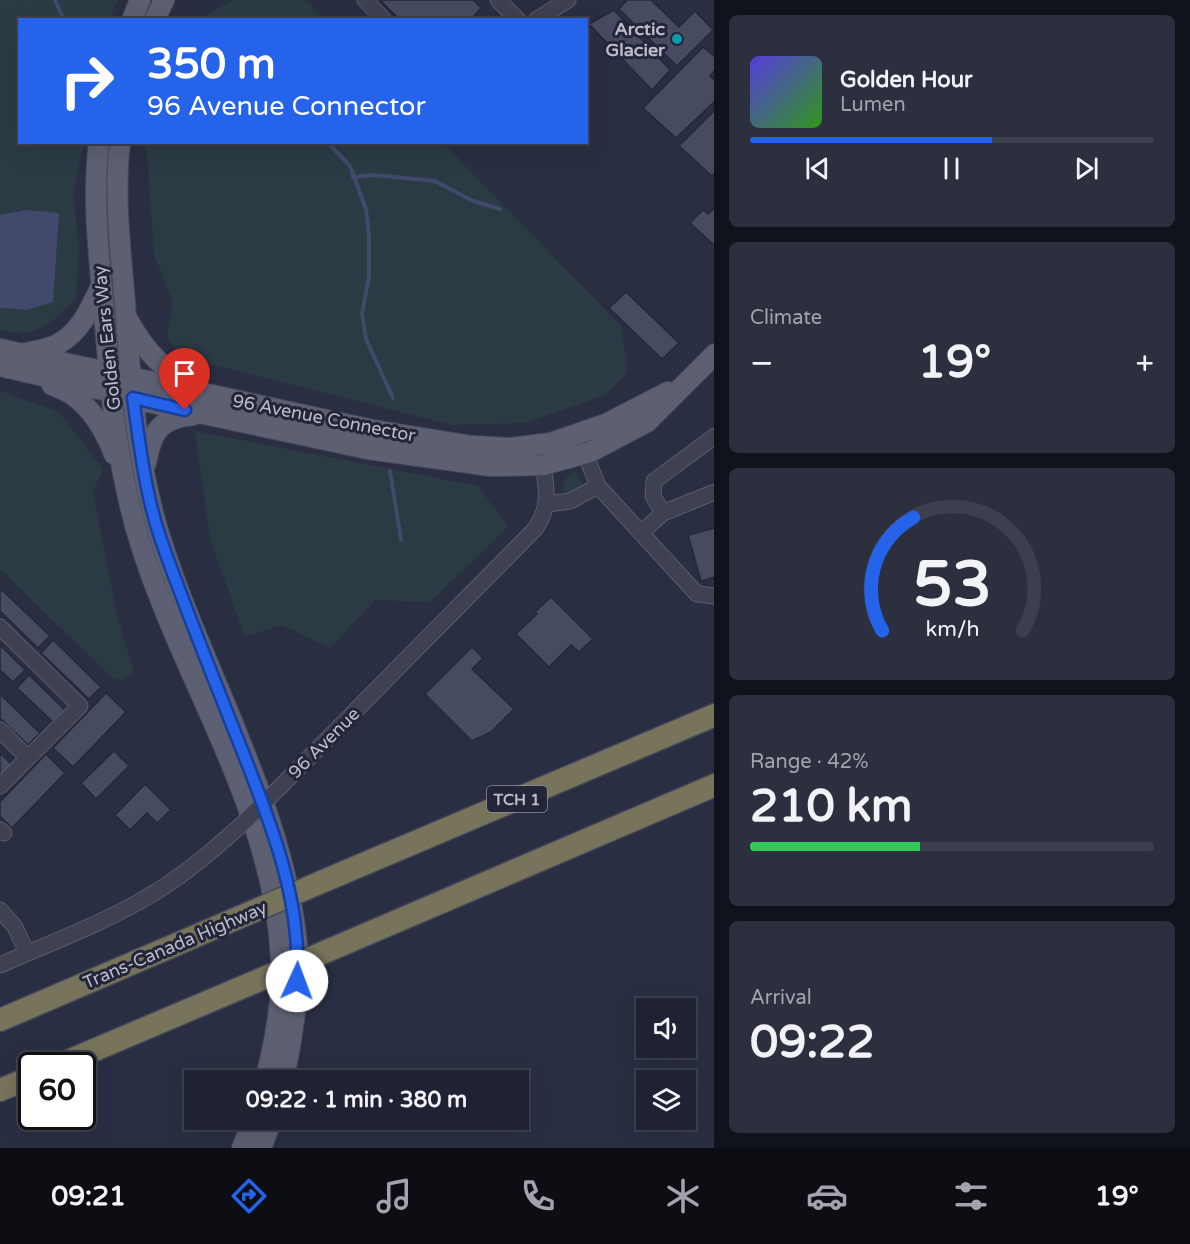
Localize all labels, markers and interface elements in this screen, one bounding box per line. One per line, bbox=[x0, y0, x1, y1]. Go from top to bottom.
place label: Arctic Glacier bbox=[606, 18, 666, 61]
marker: Arctic Glacier bbox=[670, 32, 684, 46]
text: 350 m bbox=[147, 39, 276, 90]
icon: right bbox=[48, 42, 126, 120]
text: Golden Hour bbox=[840, 67, 972, 93]
text: 96 Avenue Connector bbox=[147, 90, 426, 123]
text: Lumen bbox=[840, 93, 906, 117]
icon: previous bbox=[801, 152, 834, 185]
icon: pause bbox=[935, 152, 968, 185]
icon: next bbox=[1070, 152, 1103, 185]
street label: Golden Ears Way bbox=[88, 264, 126, 411]
text: Climate bbox=[750, 306, 822, 330]
text: 19° bbox=[918, 336, 991, 390]
text: − bbox=[750, 344, 774, 383]
text: + bbox=[1135, 344, 1154, 383]
pin bbox=[159, 348, 210, 410]
icon: arrive bbox=[168, 357, 201, 390]
street label: 96 Avenue Connector bbox=[231, 389, 417, 447]
text: 53 bbox=[913, 548, 991, 623]
text: km/h bbox=[925, 616, 979, 642]
street label: 96 Avenue bbox=[284, 703, 364, 783]
text: Range · 42% bbox=[750, 750, 869, 774]
text: 210 km bbox=[750, 780, 912, 834]
road number: TCH 1 bbox=[487, 786, 547, 812]
street label: Trans-Canada Highway bbox=[80, 896, 271, 994]
position arrow bbox=[265, 949, 329, 1013]
text: Arrival bbox=[750, 986, 812, 1010]
map controls bbox=[636, 998, 696, 1130]
button: sound bbox=[636, 998, 696, 1058]
text: 09:22 bbox=[750, 1016, 875, 1070]
speed limit sign: 60 bbox=[18, 1052, 96, 1130]
button: layers bbox=[636, 1070, 696, 1130]
text: 09:22 · 1 min · 380 m bbox=[246, 1087, 467, 1113]
icon: directions bbox=[228, 1175, 270, 1217]
icon: music bbox=[373, 1175, 415, 1217]
icon: phone bbox=[517, 1175, 559, 1217]
icon: climate bbox=[662, 1175, 704, 1217]
icon: car bbox=[806, 1175, 848, 1217]
icon: filters bbox=[950, 1175, 992, 1217]
text: 09:21 bbox=[51, 1180, 126, 1213]
text: 19° bbox=[1095, 1180, 1139, 1213]

